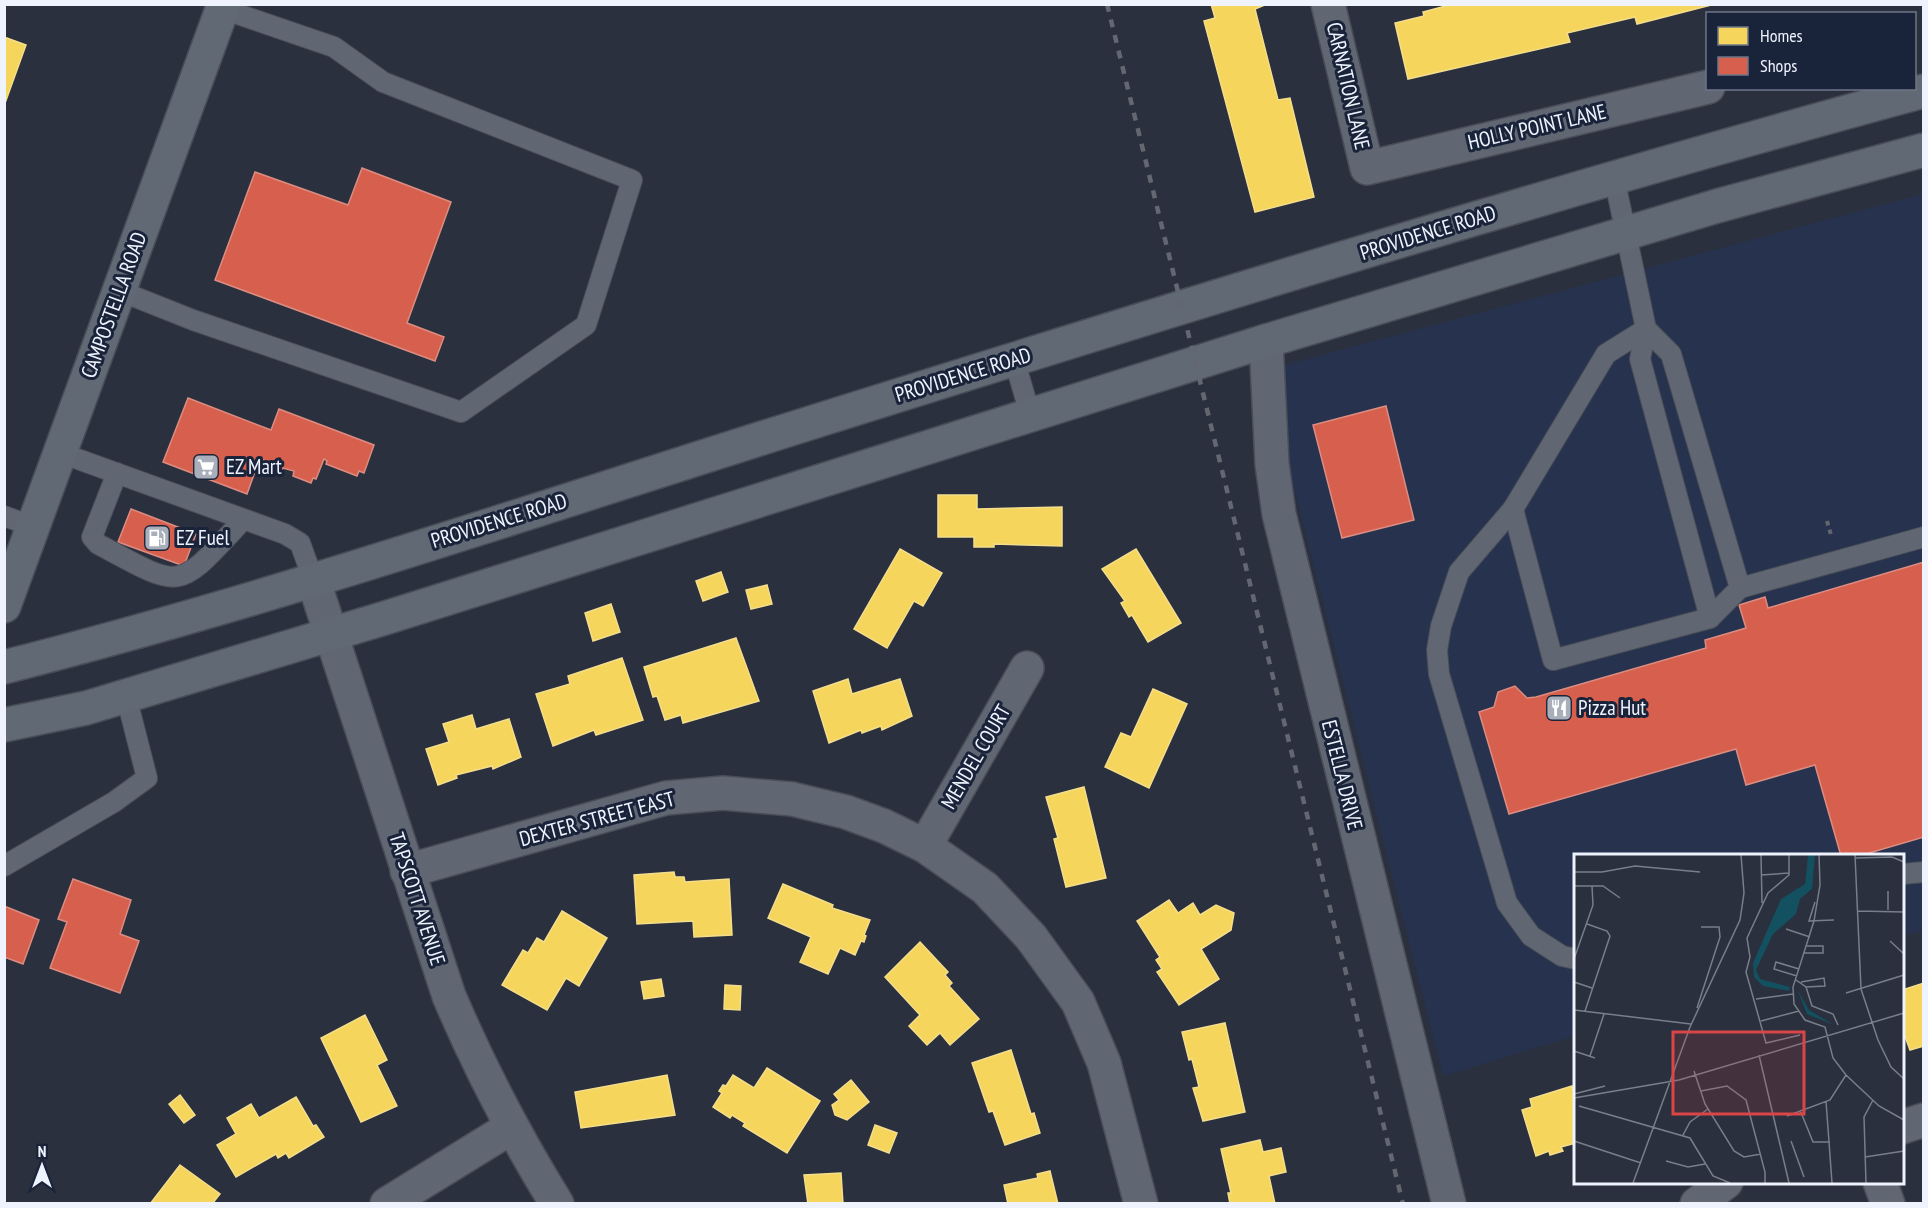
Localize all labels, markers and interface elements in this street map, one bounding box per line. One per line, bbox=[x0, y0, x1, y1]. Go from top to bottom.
legend bbox=[1706, 12, 1916, 90]
street label: CARNATION LANE bbox=[1321, 20, 1376, 152]
text: Homes bbox=[1760, 24, 1803, 47]
text: Shops bbox=[1760, 54, 1797, 77]
street label: HOLLY POINT LANE bbox=[1465, 97, 1609, 156]
street label: PROVIDENCE ROAD bbox=[1357, 199, 1499, 266]
street label: CAMPOSTELLA ROAD bbox=[75, 228, 152, 381]
street label: PROVIDENCE ROAD bbox=[892, 341, 1034, 408]
supermarket icon: EZ Mart bbox=[191, 452, 221, 482]
place label: EZ Mart bbox=[226, 453, 282, 480]
street label: PROVIDENCE ROAD bbox=[428, 487, 570, 554]
fuel station icon: EZ Fuel bbox=[142, 523, 172, 553]
place label: EZ Fuel bbox=[176, 524, 229, 551]
restaurant icon: Pizza Hut bbox=[1544, 693, 1574, 723]
place label: Pizza Hut bbox=[1578, 694, 1646, 721]
street label: MENDEL COURT bbox=[935, 699, 1017, 814]
street label: ESTELLA DRIVE bbox=[1316, 717, 1369, 833]
street label: DEXTER STREET EAST bbox=[516, 785, 678, 852]
street label: TAPSCOTT AVENUE bbox=[383, 829, 452, 969]
inset map bbox=[1574, 854, 1904, 1184]
north arrow bbox=[12, 1136, 72, 1196]
text: N bbox=[38, 1141, 46, 1161]

